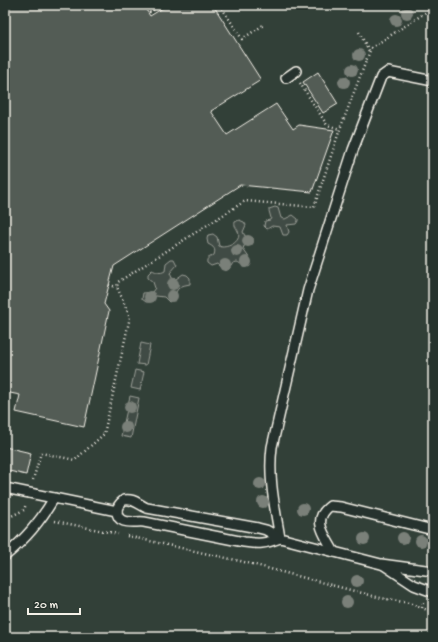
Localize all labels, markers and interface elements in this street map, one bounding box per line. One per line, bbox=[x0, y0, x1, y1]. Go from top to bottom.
scale bar bbox=[28, 590, 80, 616]
text: 20 m bbox=[34, 599, 59, 613]

